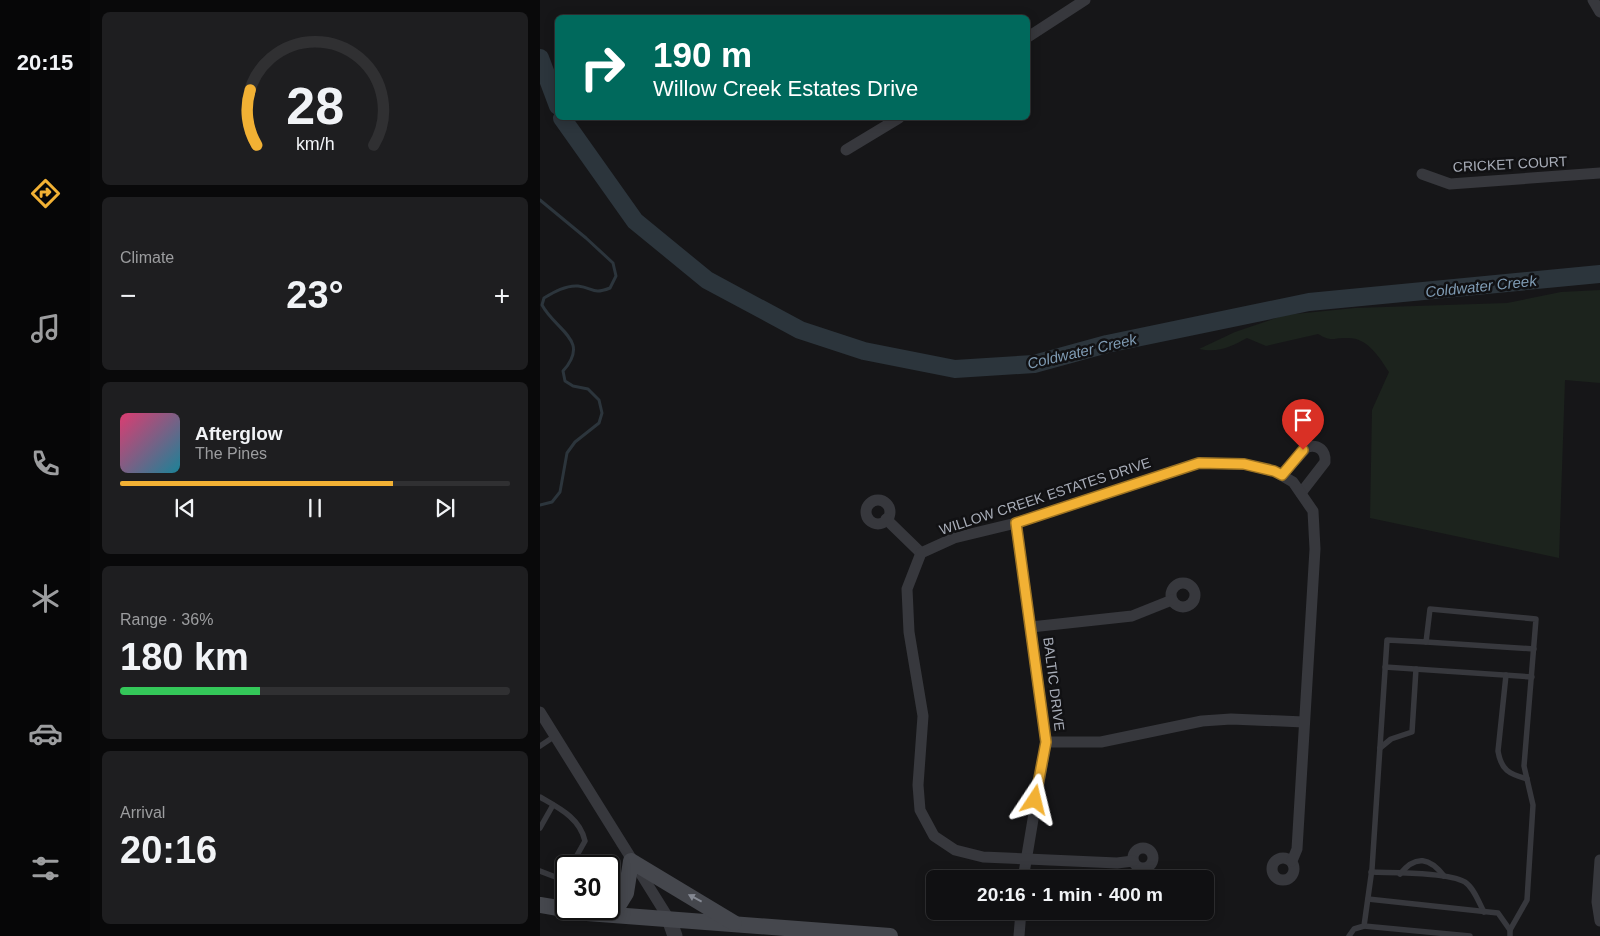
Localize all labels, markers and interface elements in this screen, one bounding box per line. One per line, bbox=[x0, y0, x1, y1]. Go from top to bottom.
icon: right bbox=[570, 35, 635, 100]
text: 190 m bbox=[653, 35, 752, 74]
text: 20:15 bbox=[17, 50, 73, 75]
text: Willow Creek Estates Drive bbox=[653, 76, 918, 101]
text: 28 bbox=[286, 77, 344, 135]
text: km/h bbox=[296, 134, 334, 154]
street label: CRICKET COURT bbox=[1452, 153, 1568, 175]
icon: directions bbox=[28, 176, 63, 211]
text: Climate bbox=[120, 249, 174, 266]
water label: Coldwater Creek bbox=[1425, 272, 1539, 300]
text: 23° bbox=[286, 274, 344, 316]
text: − bbox=[120, 280, 136, 311]
text: + bbox=[494, 280, 510, 311]
icon: music bbox=[28, 311, 63, 346]
water label: Coldwater Creek bbox=[1026, 330, 1140, 372]
pin bbox=[1282, 399, 1324, 450]
icon: arrive bbox=[1289, 406, 1317, 434]
text: Afterglow bbox=[195, 423, 283, 444]
text: The Pines bbox=[195, 445, 267, 462]
icon: phone bbox=[28, 446, 63, 481]
street label: WILLOW CREEK ESTATES DRIVE bbox=[937, 454, 1153, 538]
icon: previous bbox=[171, 494, 199, 522]
icon: pause bbox=[301, 494, 329, 522]
icon: next bbox=[431, 494, 459, 522]
icon: climate bbox=[28, 581, 63, 616]
text: Range · 36% bbox=[120, 611, 213, 628]
text: 180 km bbox=[120, 636, 249, 678]
street label: BALTIC DRIVE bbox=[1040, 636, 1068, 732]
icon: car bbox=[28, 716, 63, 751]
position arrow bbox=[1008, 773, 1060, 825]
text: Arrival bbox=[120, 804, 165, 821]
text: 20:16 bbox=[120, 829, 217, 871]
icon: filters bbox=[28, 851, 63, 886]
speed limit sign: 30 bbox=[555, 855, 620, 920]
text: 20:16 · 1 min · 400 m bbox=[977, 884, 1163, 905]
one-way arrow bbox=[688, 894, 702, 902]

